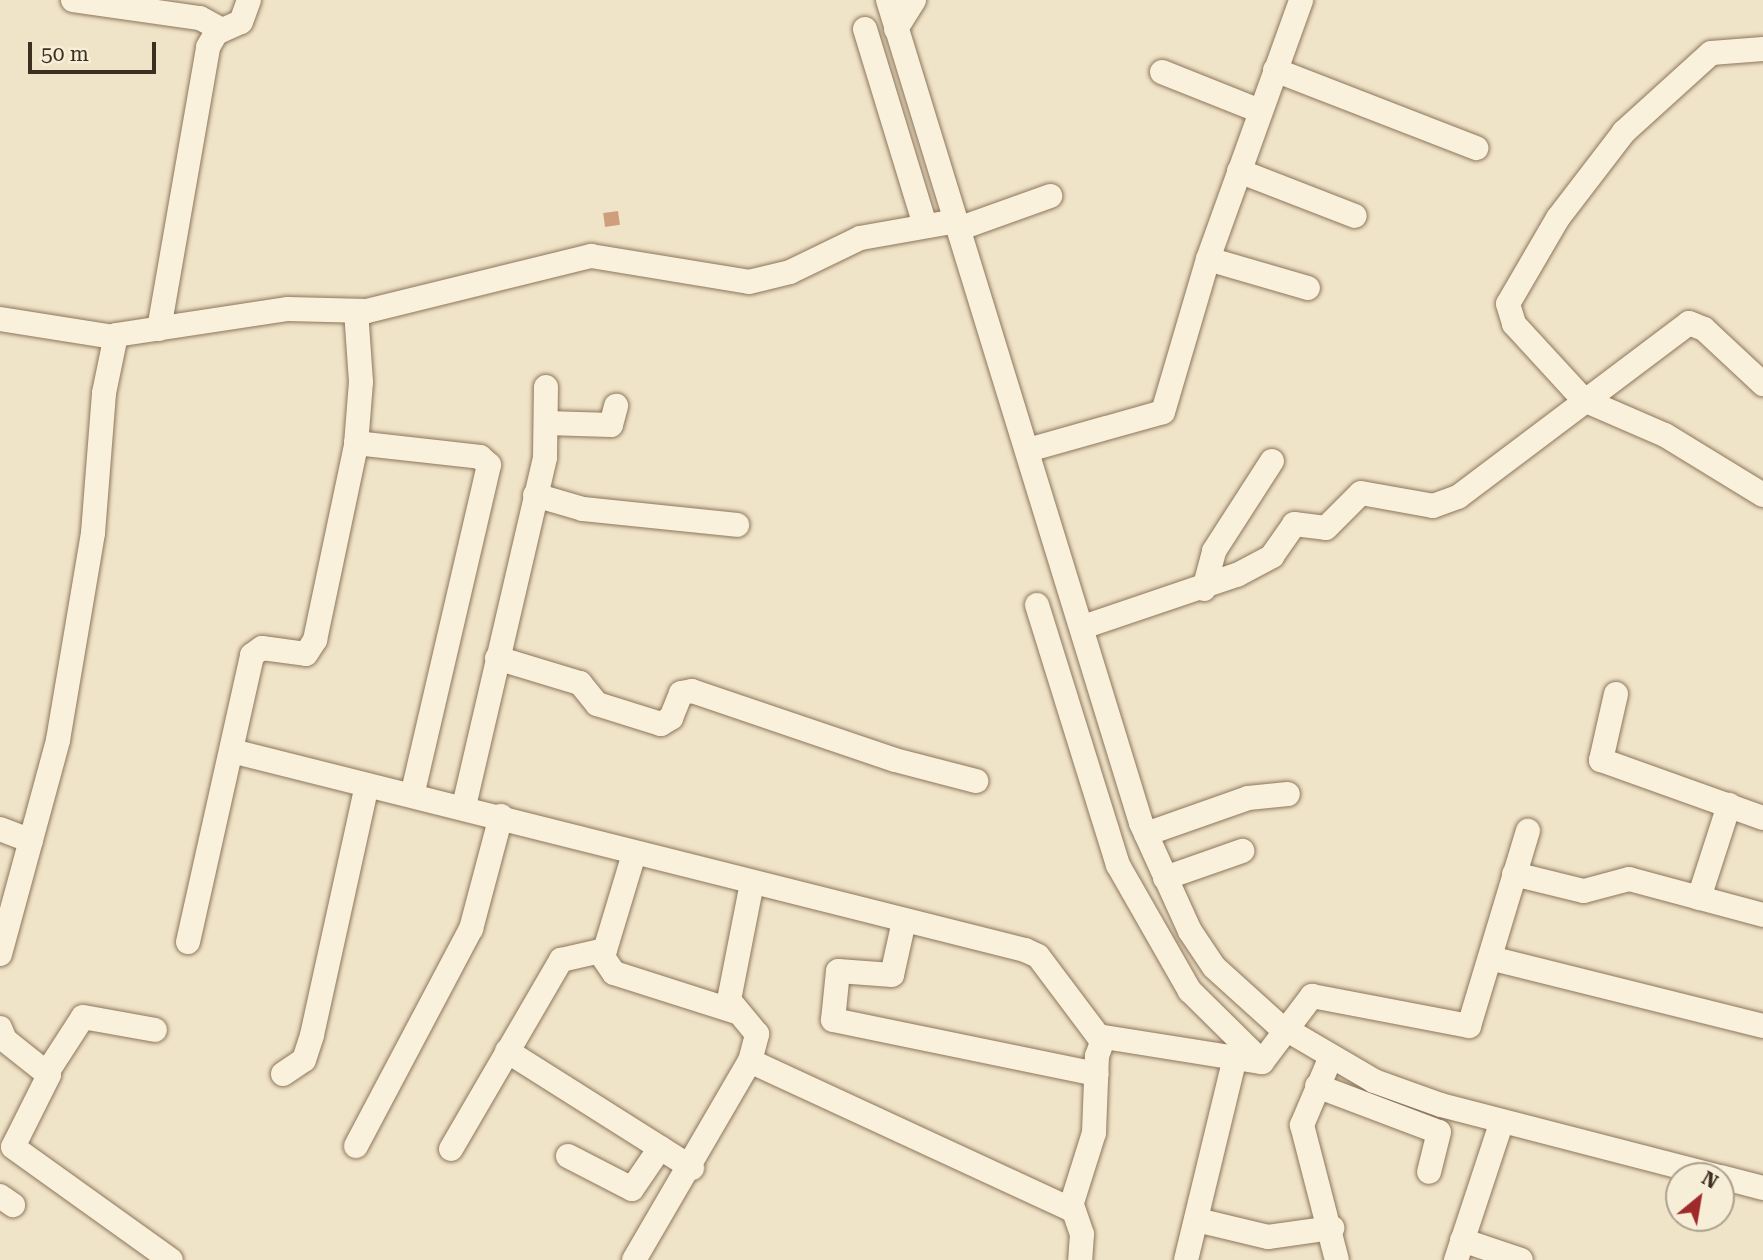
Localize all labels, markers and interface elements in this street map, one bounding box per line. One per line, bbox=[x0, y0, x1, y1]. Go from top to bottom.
scale bar bbox=[32, 28, 159, 72]
text: 50 m bbox=[41, 42, 89, 66]
north arrow bbox=[1665, 1162, 1735, 1232]
text: N bbox=[1698, 1166, 1722, 1194]

